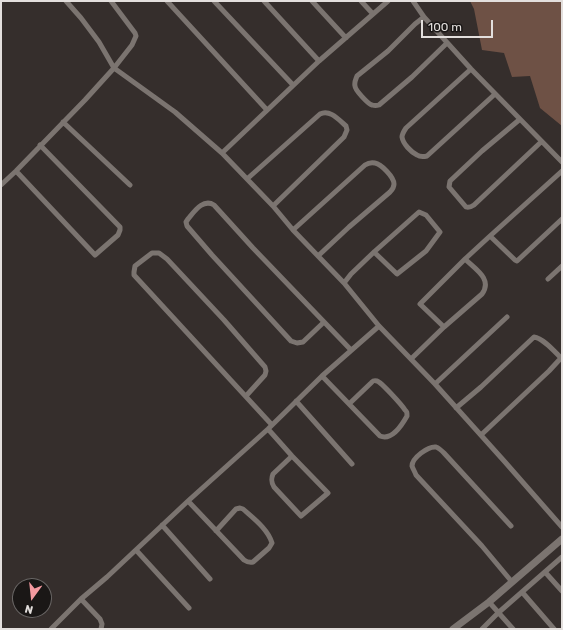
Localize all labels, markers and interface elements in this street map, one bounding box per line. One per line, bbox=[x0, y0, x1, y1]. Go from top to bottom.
scale bar bbox=[423, 12, 495, 38]
text: 100 m bbox=[428, 20, 462, 34]
north arrow bbox=[12, 578, 52, 618]
text: N bbox=[24, 602, 35, 616]

